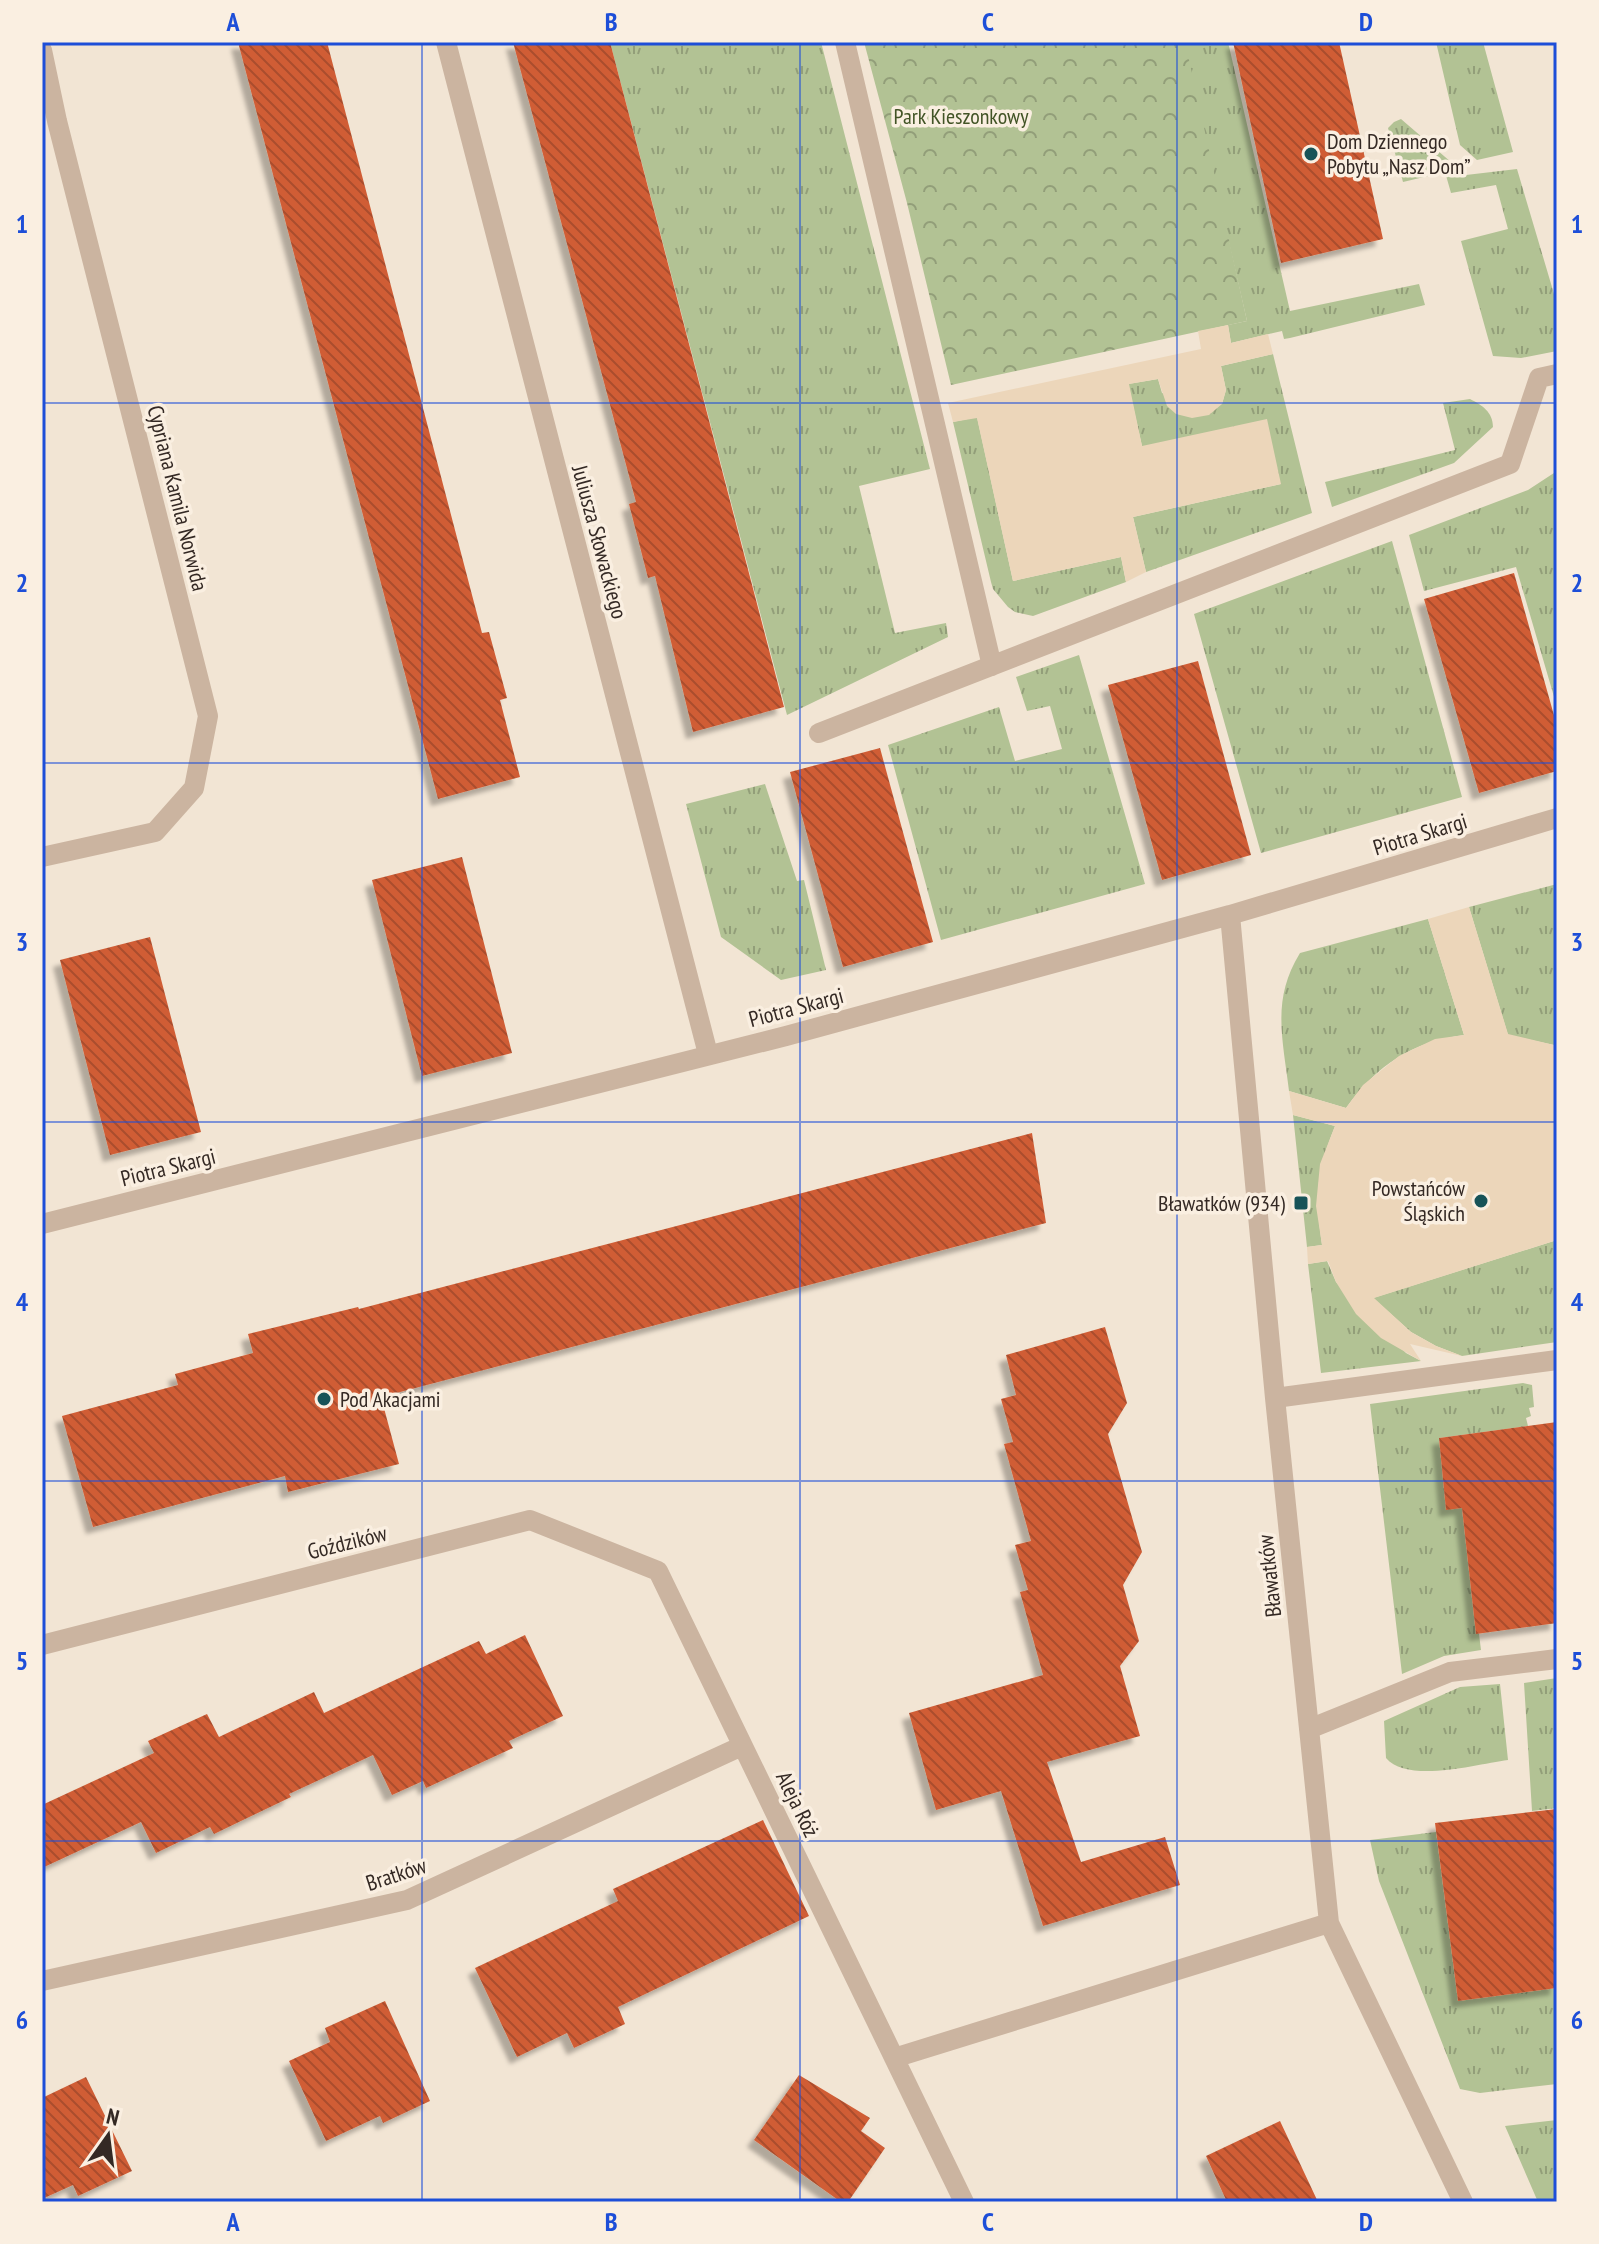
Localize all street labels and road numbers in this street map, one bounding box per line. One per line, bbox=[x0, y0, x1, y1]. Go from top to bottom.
street label: Cypriana Kamila Norwida bbox=[141, 402, 215, 594]
street label: Juliusza Słowackiego bbox=[566, 461, 634, 622]
street label: Piotra Skargi bbox=[1370, 806, 1470, 862]
street label: Piotra Skargi bbox=[746, 981, 846, 1033]
street label: Piotra Skargi bbox=[118, 1142, 218, 1192]
street label: Goździków bbox=[304, 1519, 390, 1565]
street label: Bławatków bbox=[1251, 1533, 1287, 1619]
street label: Aleja Róż bbox=[770, 1767, 826, 1842]
street label: Bratków bbox=[362, 1851, 430, 1897]

